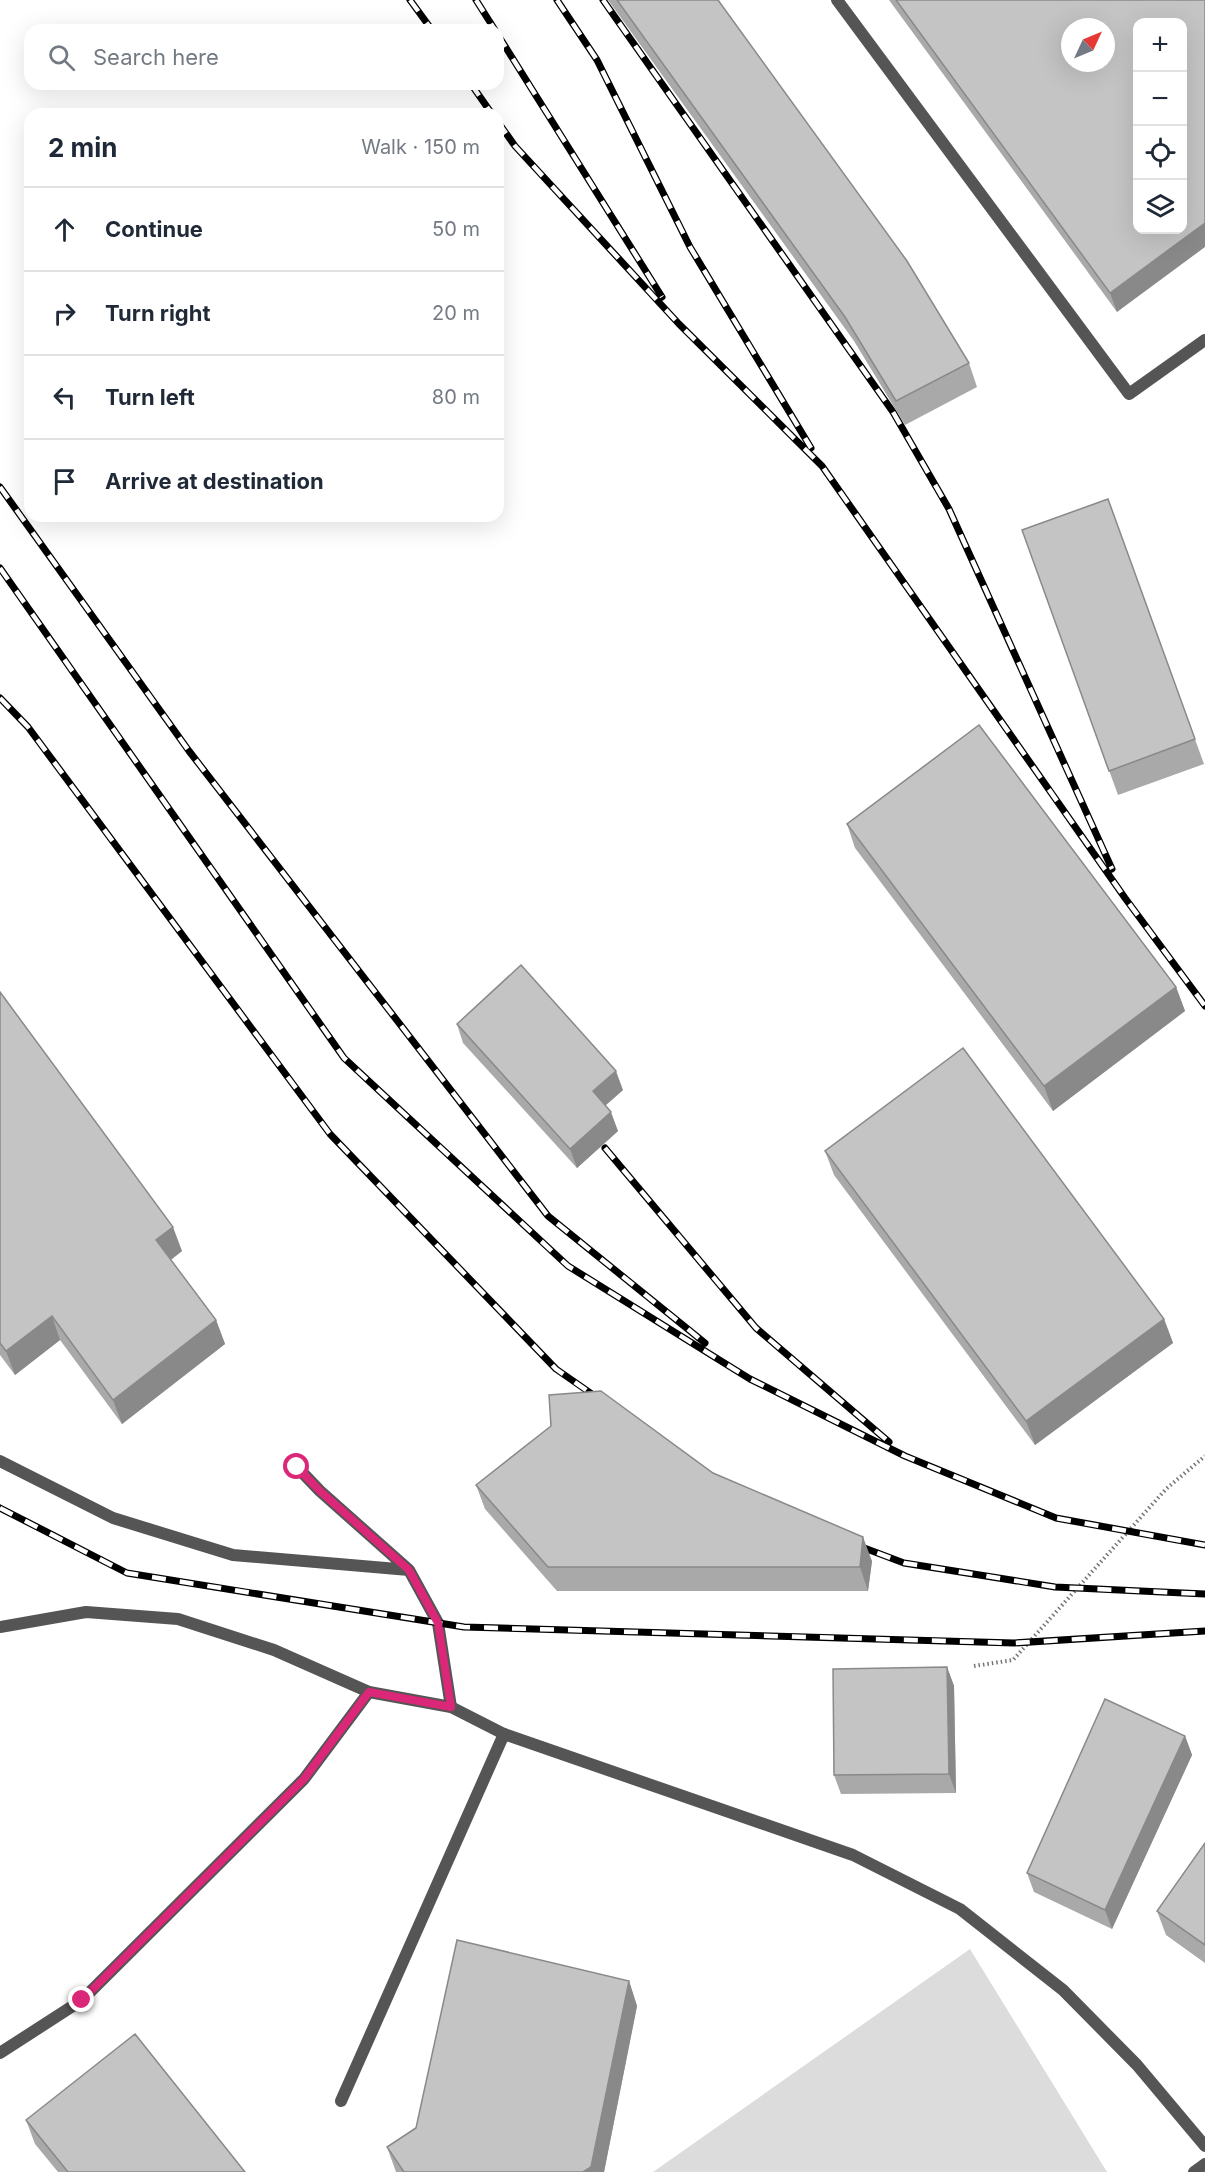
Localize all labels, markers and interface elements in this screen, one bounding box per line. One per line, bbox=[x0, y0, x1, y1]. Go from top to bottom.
north arrow bbox=[1061, 18, 1115, 72]
map controls bbox=[1133, 18, 1187, 234]
button: + bbox=[1133, 18, 1187, 72]
search box bbox=[24, 24, 504, 90]
icon: search bbox=[45, 41, 78, 74]
text: Search here bbox=[93, 44, 219, 70]
button: − bbox=[1133, 72, 1187, 126]
button: locate bbox=[1133, 126, 1187, 180]
text: 2 min bbox=[48, 132, 118, 163]
text: Walk · 150 m bbox=[361, 135, 480, 159]
button: layers bbox=[1133, 180, 1187, 234]
icon: ahead bbox=[48, 213, 81, 246]
text: Continue bbox=[105, 216, 203, 242]
text: 50 m bbox=[432, 217, 480, 241]
icon: right bbox=[48, 297, 81, 330]
text: Turn right bbox=[105, 300, 211, 326]
text: 20 m bbox=[432, 301, 480, 325]
icon: left bbox=[48, 381, 81, 414]
text: Turn left bbox=[105, 384, 195, 410]
text: 80 m bbox=[432, 385, 480, 409]
icon: arrive bbox=[48, 465, 81, 498]
text: Arrive at destination bbox=[105, 468, 324, 494]
route start bbox=[283, 1453, 309, 1479]
route end bbox=[68, 1986, 94, 2012]

